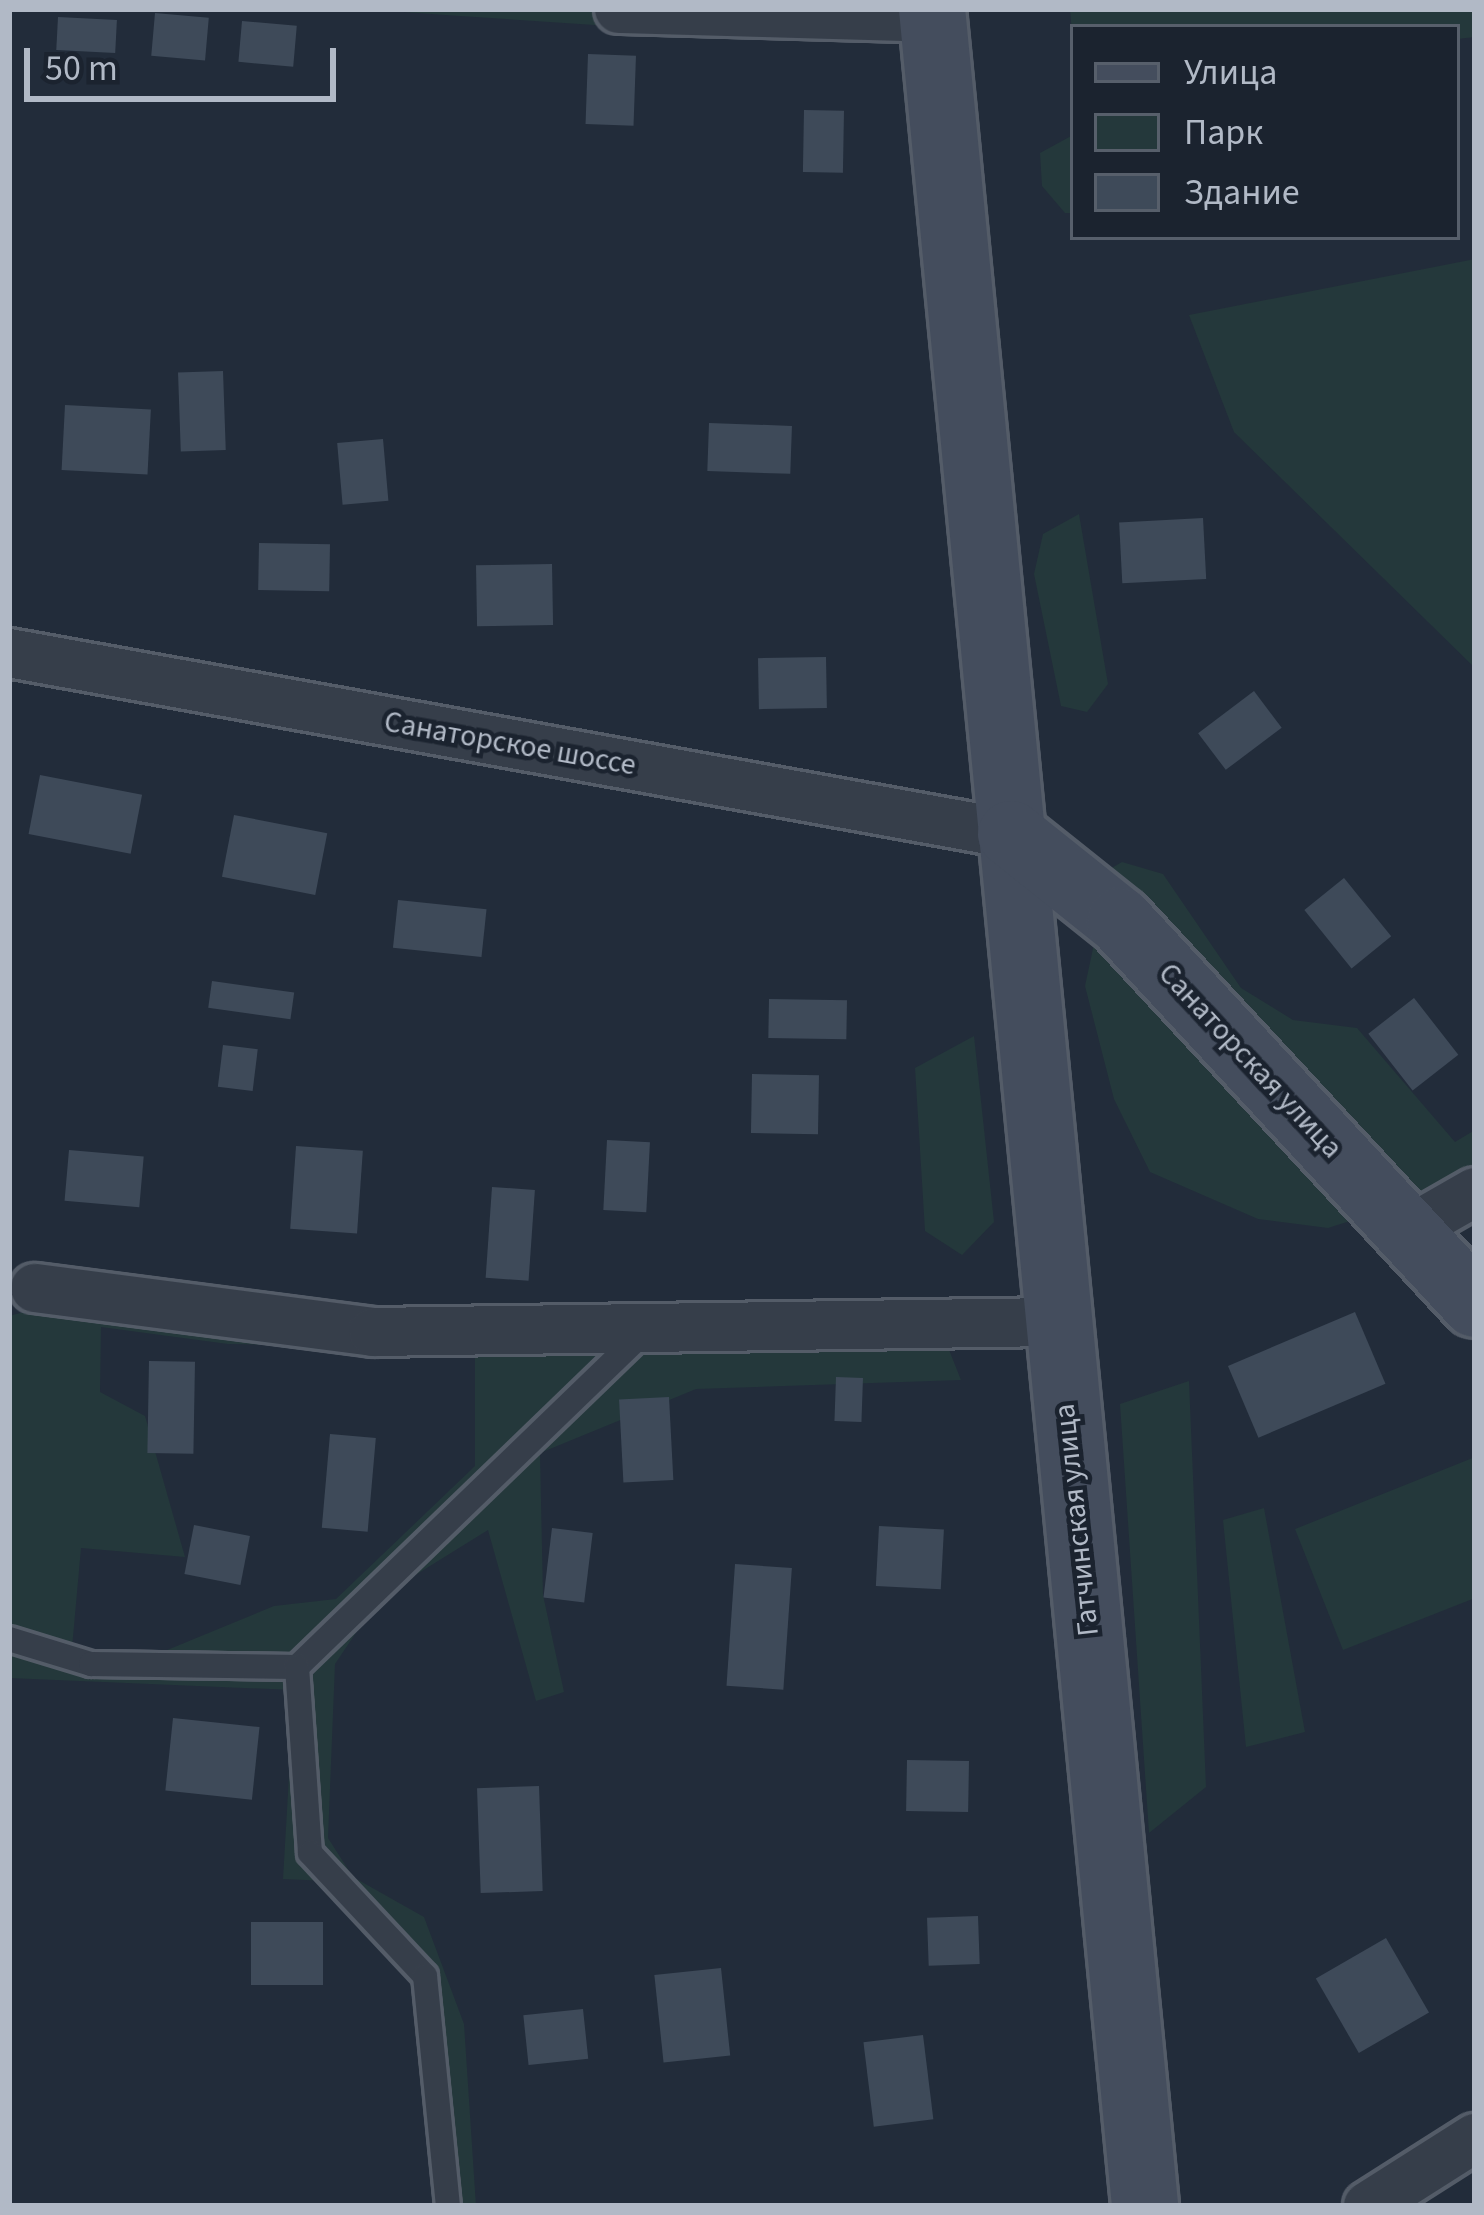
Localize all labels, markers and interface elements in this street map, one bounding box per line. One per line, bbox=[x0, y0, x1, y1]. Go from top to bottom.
scale bar bbox=[30, 24, 342, 98]
legend bbox=[1070, 24, 1460, 240]
text: 50 m bbox=[45, 43, 118, 94]
text: Улица bbox=[1184, 47, 1277, 98]
text: Парк bbox=[1184, 107, 1263, 158]
text: Здание bbox=[1184, 167, 1300, 218]
street label: Санаторское шоссе bbox=[381, 704, 639, 784]
street label: Санаторская улица bbox=[1150, 956, 1350, 1166]
street label: Гатчинская улица bbox=[1047, 1402, 1107, 1638]

